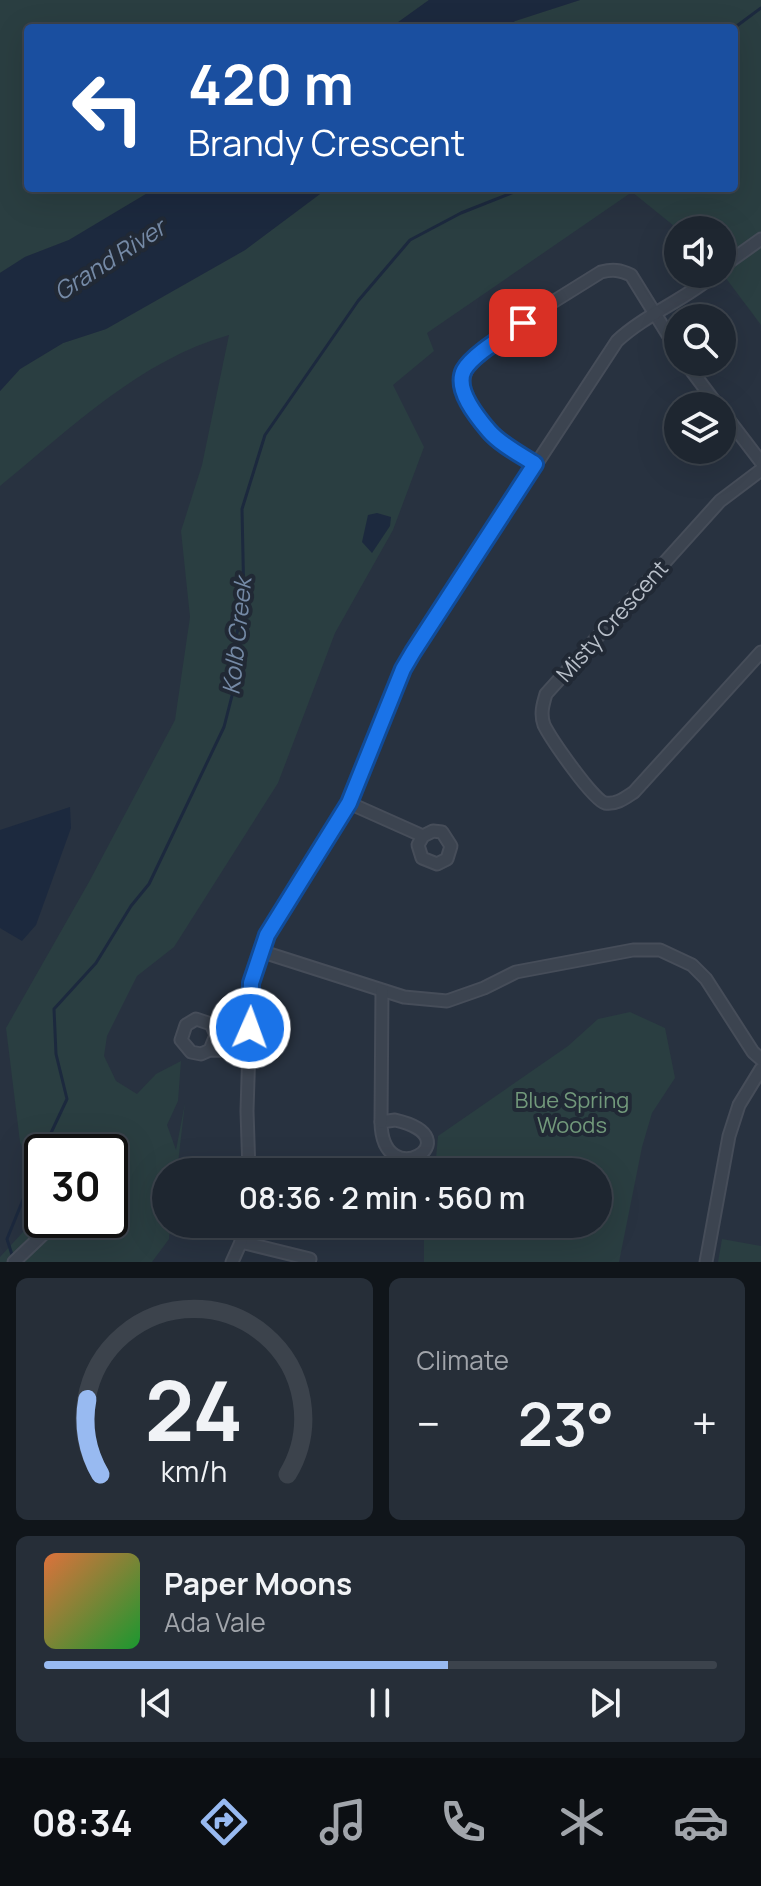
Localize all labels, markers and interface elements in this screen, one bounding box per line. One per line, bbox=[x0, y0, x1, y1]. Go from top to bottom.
text: 420 m bbox=[188, 45, 354, 122]
icon: left bbox=[56, 56, 160, 160]
text: Brandy Crescent bbox=[188, 118, 465, 167]
water label: Grand River bbox=[47, 209, 174, 307]
map controls bbox=[664, 216, 736, 464]
button: sound bbox=[664, 216, 736, 288]
pin bbox=[489, 289, 557, 357]
icon: arrive bbox=[501, 301, 545, 345]
button: search bbox=[664, 304, 736, 376]
button: layers bbox=[664, 392, 736, 464]
street label: Misty Crescent bbox=[549, 554, 675, 688]
water label: Kolb Creek bbox=[213, 573, 259, 696]
position arrow bbox=[208, 986, 292, 1070]
park label: Blue Spring Woods bbox=[515, 1085, 629, 1140]
speed limit sign: 30 bbox=[24, 1134, 128, 1238]
text: 08:36 · 2 min · 560 m bbox=[239, 1177, 525, 1218]
text: Climate bbox=[417, 1342, 509, 1378]
text: 24 bbox=[145, 1352, 244, 1466]
text: 23° bbox=[518, 1382, 614, 1464]
text: − bbox=[417, 1393, 440, 1453]
text: + bbox=[692, 1393, 717, 1453]
text: km/h bbox=[161, 1452, 227, 1491]
text: Paper Moons bbox=[164, 1563, 352, 1604]
text: Ada Vale bbox=[164, 1604, 266, 1640]
icon: previous bbox=[134, 1681, 178, 1725]
icon: pause bbox=[358, 1681, 402, 1725]
icon: next bbox=[583, 1681, 627, 1725]
icon: directions bbox=[196, 1794, 252, 1850]
icon: music bbox=[315, 1794, 371, 1850]
icon: phone bbox=[435, 1794, 491, 1850]
icon: climate bbox=[554, 1794, 610, 1850]
icon: car bbox=[673, 1794, 729, 1850]
text: 08:34 bbox=[32, 1798, 133, 1847]

